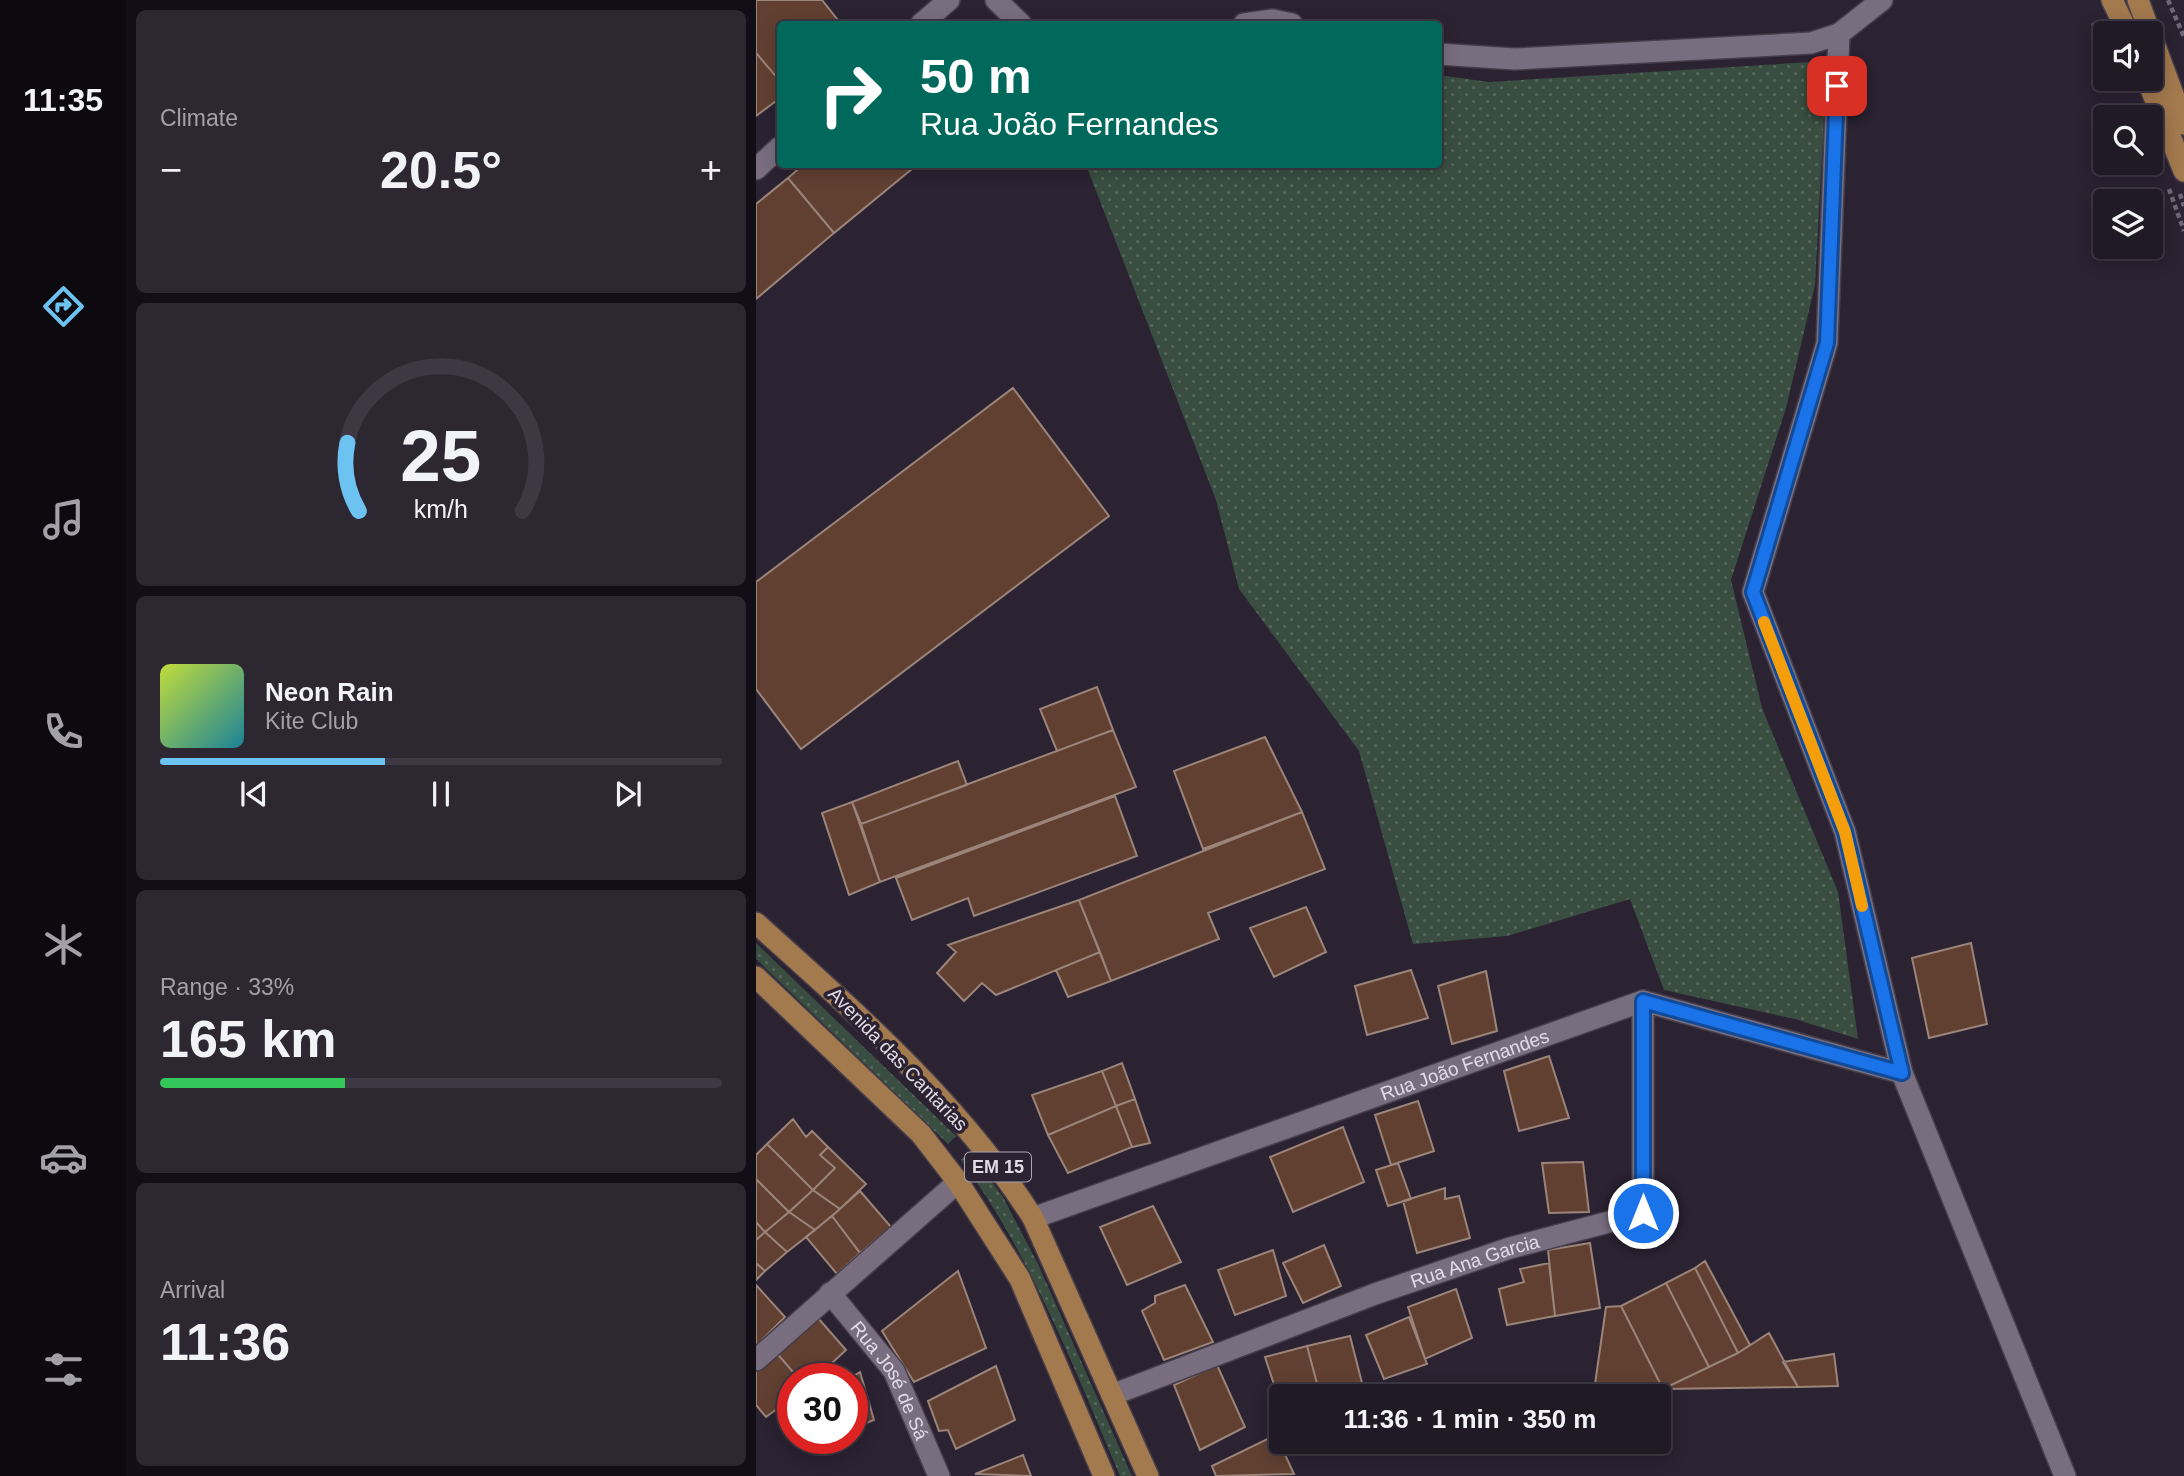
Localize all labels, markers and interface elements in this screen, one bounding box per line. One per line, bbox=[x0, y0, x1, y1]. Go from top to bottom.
map controls bbox=[2093, 21, 2163, 259]
button: sound bbox=[2093, 21, 2163, 91]
icon: right bbox=[805, 49, 896, 140]
text: 50 m bbox=[920, 49, 1032, 103]
pin bbox=[1807, 56, 1867, 116]
icon: arrive bbox=[1818, 67, 1856, 105]
text: 11:35 bbox=[23, 82, 103, 118]
text: Climate bbox=[160, 105, 238, 131]
button: search bbox=[2093, 105, 2163, 175]
text: Rua João Fernandes bbox=[920, 106, 1219, 142]
text: 20.5° bbox=[380, 141, 502, 199]
text: − bbox=[160, 149, 182, 191]
text: + bbox=[700, 149, 722, 191]
button: layers bbox=[2093, 189, 2163, 259]
icon: directions bbox=[39, 282, 88, 331]
text: 25 bbox=[401, 415, 481, 496]
icon: music bbox=[39, 495, 88, 544]
text: km/h bbox=[414, 495, 468, 523]
text: Neon Rain bbox=[265, 677, 394, 707]
icon: phone bbox=[39, 707, 88, 756]
text: Kite Club bbox=[265, 708, 358, 734]
icon: previous bbox=[235, 775, 273, 813]
icon: pause bbox=[422, 775, 460, 813]
icon: next bbox=[609, 775, 647, 813]
icon: climate bbox=[39, 920, 88, 969]
text: Range · 33% bbox=[160, 974, 294, 1000]
street label: Avenida das Cantarias bbox=[824, 983, 972, 1135]
text: 165 km bbox=[160, 1010, 336, 1068]
street label: Rua João Fernandes bbox=[1377, 1025, 1552, 1104]
icon: car bbox=[39, 1133, 88, 1182]
road number: EM 15 bbox=[965, 1152, 1031, 1182]
position arrow bbox=[1606, 1176, 1680, 1250]
street label: Rua Ana Garcia bbox=[1408, 1230, 1542, 1292]
text: Arrival bbox=[160, 1277, 225, 1303]
text: 11:36 bbox=[160, 1313, 290, 1371]
street label: Rua José de Sá bbox=[847, 1317, 933, 1443]
icon: filters bbox=[39, 1345, 88, 1394]
speed limit sign: 30 bbox=[777, 1363, 868, 1454]
text: 11:36 · 1 min · 350 m bbox=[1344, 1404, 1596, 1434]

